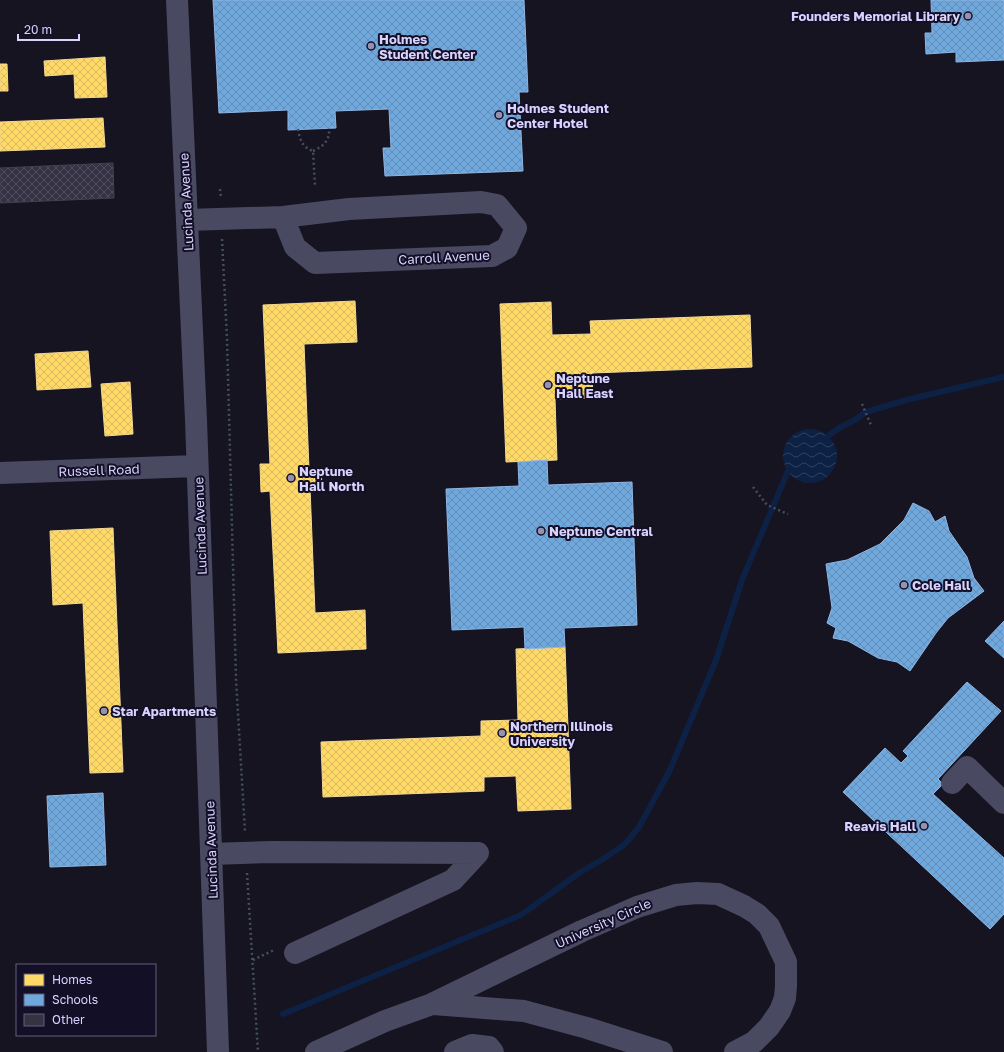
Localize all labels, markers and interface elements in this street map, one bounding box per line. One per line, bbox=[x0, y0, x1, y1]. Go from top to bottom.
place label: Founders Memorial Library bbox=[791, 8, 960, 24]
marker: Founders Memorial Library bbox=[963, 11, 973, 21]
scale bar bbox=[18, 16, 79, 42]
text: 20 m bbox=[24, 22, 52, 37]
place label: Holmes Student Center bbox=[379, 31, 475, 62]
marker: Holmes Student Center bbox=[366, 41, 376, 51]
place label: Holmes Student Center Hotel bbox=[507, 100, 609, 131]
marker: Holmes Student Center Hotel bbox=[494, 110, 504, 120]
street label: Lucinda Avenue bbox=[175, 153, 197, 251]
street label: Carroll Avenue bbox=[398, 247, 490, 267]
place label: Neptune Hall East bbox=[556, 370, 613, 401]
marker: Neptune Hall East bbox=[543, 380, 553, 390]
street label: Russell Road bbox=[58, 461, 140, 479]
place label: Neptune Hall North bbox=[299, 463, 365, 494]
marker: Neptune Hall North bbox=[286, 473, 296, 483]
street label: Lucinda Avenue bbox=[190, 477, 210, 575]
place label: Neptune Central bbox=[549, 523, 654, 539]
marker: Neptune Central bbox=[536, 526, 546, 536]
place label: Cole Hall bbox=[912, 577, 971, 593]
marker: Cole Hall bbox=[899, 580, 909, 590]
place label: Star Apartments bbox=[112, 703, 216, 719]
marker: Star Apartments bbox=[99, 706, 109, 716]
place label: Northern Illinois University bbox=[510, 718, 613, 749]
marker: Northern Illinois University bbox=[497, 728, 507, 738]
street label: Lucinda Avenue bbox=[201, 801, 221, 899]
place label: Reavis Hall bbox=[844, 818, 917, 834]
marker: Reavis Hall bbox=[919, 821, 929, 831]
street label: University Circle bbox=[553, 895, 653, 951]
legend bbox=[16, 964, 156, 1036]
text: Homes bbox=[52, 972, 92, 987]
text: Schools bbox=[52, 992, 98, 1007]
text: Other bbox=[52, 1012, 85, 1027]

